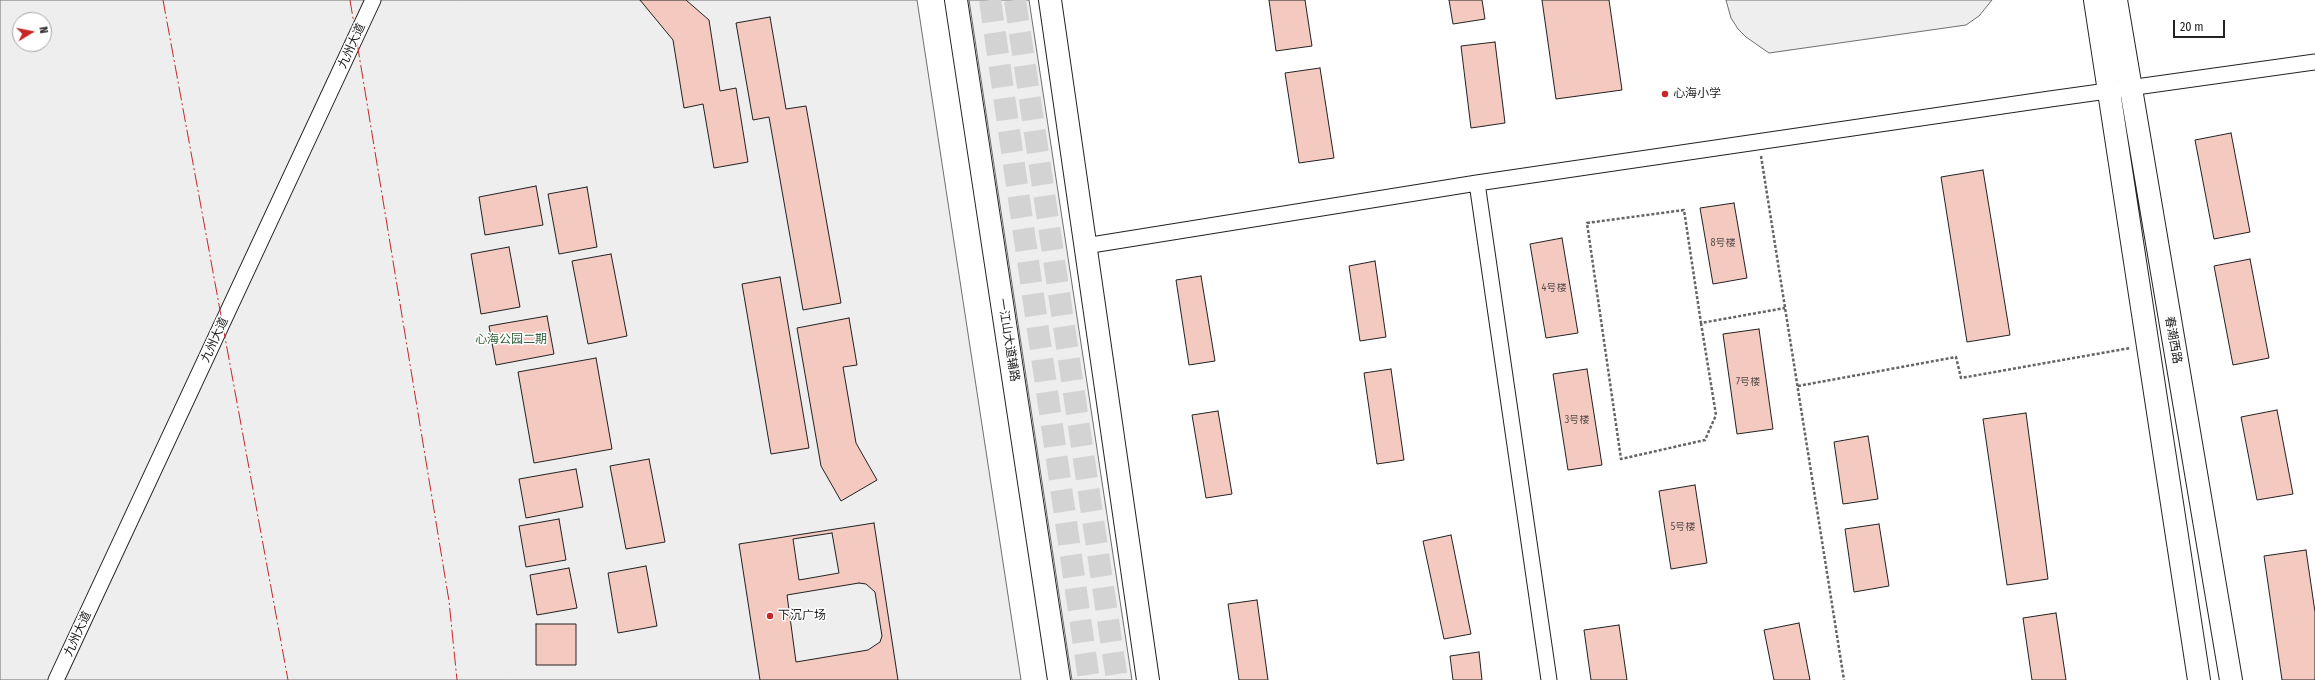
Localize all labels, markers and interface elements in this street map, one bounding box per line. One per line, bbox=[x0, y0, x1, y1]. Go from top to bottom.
north arrow bbox=[12, 12, 52, 52]
scale bar bbox=[2175, 12, 2227, 38]
text: 20 m bbox=[2180, 20, 2204, 34]
street label: 九州大道 bbox=[335, 21, 369, 71]
text: N bbox=[36, 26, 50, 34]
place label: 心海小学 bbox=[1673, 87, 1721, 101]
marker: 心海小学 bbox=[1660, 89, 1670, 99]
house number: 8号楼 bbox=[1711, 237, 1735, 249]
house number: 4号楼 bbox=[1542, 282, 1566, 294]
street label: 一江山大道辅路 bbox=[994, 297, 1022, 383]
street label: 九州大道 bbox=[198, 315, 232, 365]
street label: 春潮西路 bbox=[2162, 315, 2184, 365]
park label: 心海公园二期 bbox=[475, 333, 547, 347]
house number: 7号楼 bbox=[1736, 376, 1760, 388]
house number: 3号楼 bbox=[1565, 414, 1589, 426]
house number: 5号楼 bbox=[1671, 521, 1695, 533]
street label: 九州大道 bbox=[61, 609, 95, 659]
place label: 下沉广场 bbox=[778, 609, 826, 623]
marker: 下沉广场 bbox=[765, 611, 775, 621]

